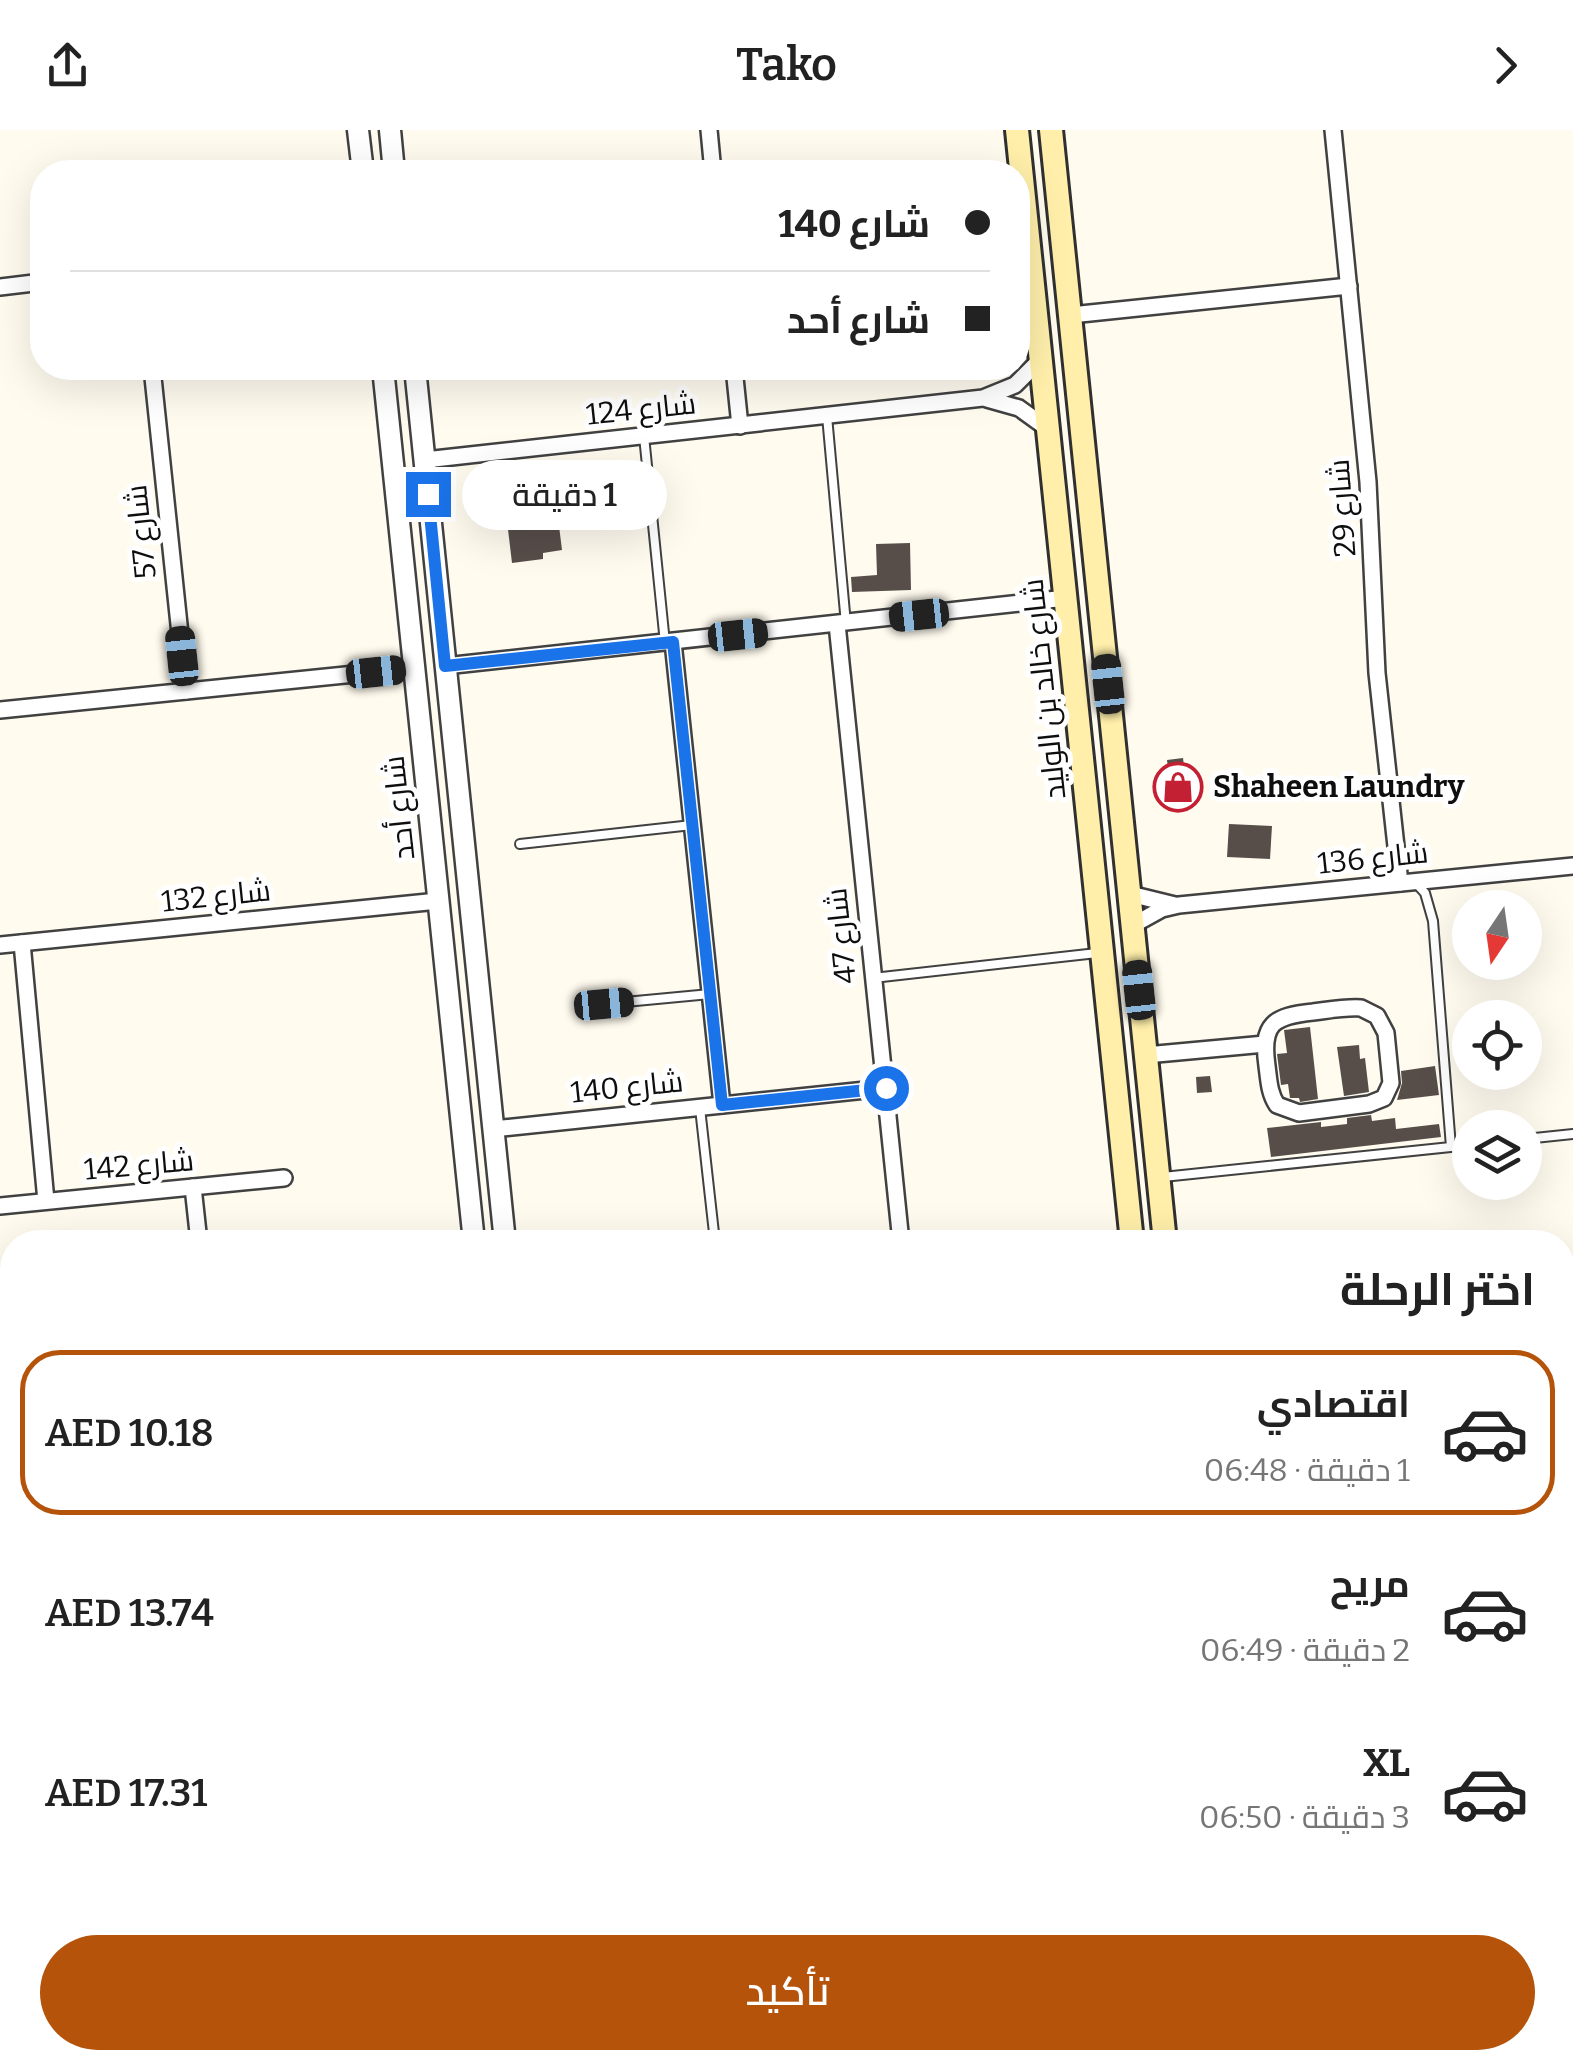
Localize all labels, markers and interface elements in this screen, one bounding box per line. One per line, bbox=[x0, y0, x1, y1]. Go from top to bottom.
icon: share bbox=[40, 38, 95, 93]
text: Tako bbox=[736, 38, 837, 92]
icon: forward bbox=[1478, 38, 1533, 93]
text: شارع 140 bbox=[778, 201, 930, 247]
text: شارع أحد bbox=[787, 297, 930, 343]
street label: شارع 124 bbox=[584, 385, 698, 435]
street label: شارع 29 bbox=[1321, 458, 1365, 558]
callout: 1 دقيقة bbox=[463, 459, 668, 529]
route end bbox=[406, 472, 451, 517]
text: 1 دقيقة bbox=[512, 476, 617, 514]
street label: شارع 57 bbox=[118, 483, 166, 581]
street label: شارع خالد بن الوليد bbox=[1015, 577, 1075, 801]
car bbox=[888, 597, 950, 633]
car bbox=[707, 617, 769, 653]
car bbox=[164, 625, 200, 687]
car bbox=[1090, 653, 1126, 715]
car bbox=[345, 654, 407, 690]
street label: شارع أحد bbox=[375, 754, 424, 862]
shop icon: Shaheen Laundry bbox=[1152, 761, 1204, 813]
place label: Shaheen Laundry bbox=[1213, 769, 1465, 805]
street label: شارع 136 bbox=[1316, 834, 1430, 884]
street label: شارع 132 bbox=[160, 872, 273, 922]
street label: شارع 47 bbox=[818, 886, 866, 986]
north arrow bbox=[1452, 890, 1542, 980]
map controls bbox=[1452, 890, 1542, 1200]
car bbox=[1121, 959, 1157, 1021]
car bbox=[573, 986, 635, 1022]
button: locate bbox=[1452, 1000, 1542, 1090]
street label: شارع 140 bbox=[569, 1063, 685, 1113]
route start bbox=[864, 1066, 909, 1111]
button: layers bbox=[1452, 1110, 1542, 1200]
street label: شارع 142 bbox=[83, 1142, 196, 1190]
text: اختر الرحلة bbox=[1340, 1263, 1535, 1317]
text: اقتصادي bbox=[1257, 1381, 1410, 1427]
icon: car bbox=[1440, 1388, 1530, 1478]
text: AED 10.18 bbox=[45, 1410, 214, 1456]
text: 1 دقيقة · 06:48 bbox=[1204, 1451, 1410, 1489]
text: مريح bbox=[1330, 1561, 1410, 1607]
icon: car bbox=[1440, 1568, 1530, 1658]
text: AED 13.74 bbox=[45, 1590, 214, 1636]
text: 2 دقيقة · 06:49 bbox=[1200, 1631, 1410, 1669]
text: XL bbox=[1363, 1740, 1410, 1786]
icon: car bbox=[1440, 1748, 1530, 1838]
text: AED 17.31 bbox=[45, 1770, 207, 1816]
text: 3 دقيقة · 06:50 bbox=[1199, 1798, 1410, 1836]
button: تأكيد bbox=[40, 1935, 1535, 2050]

